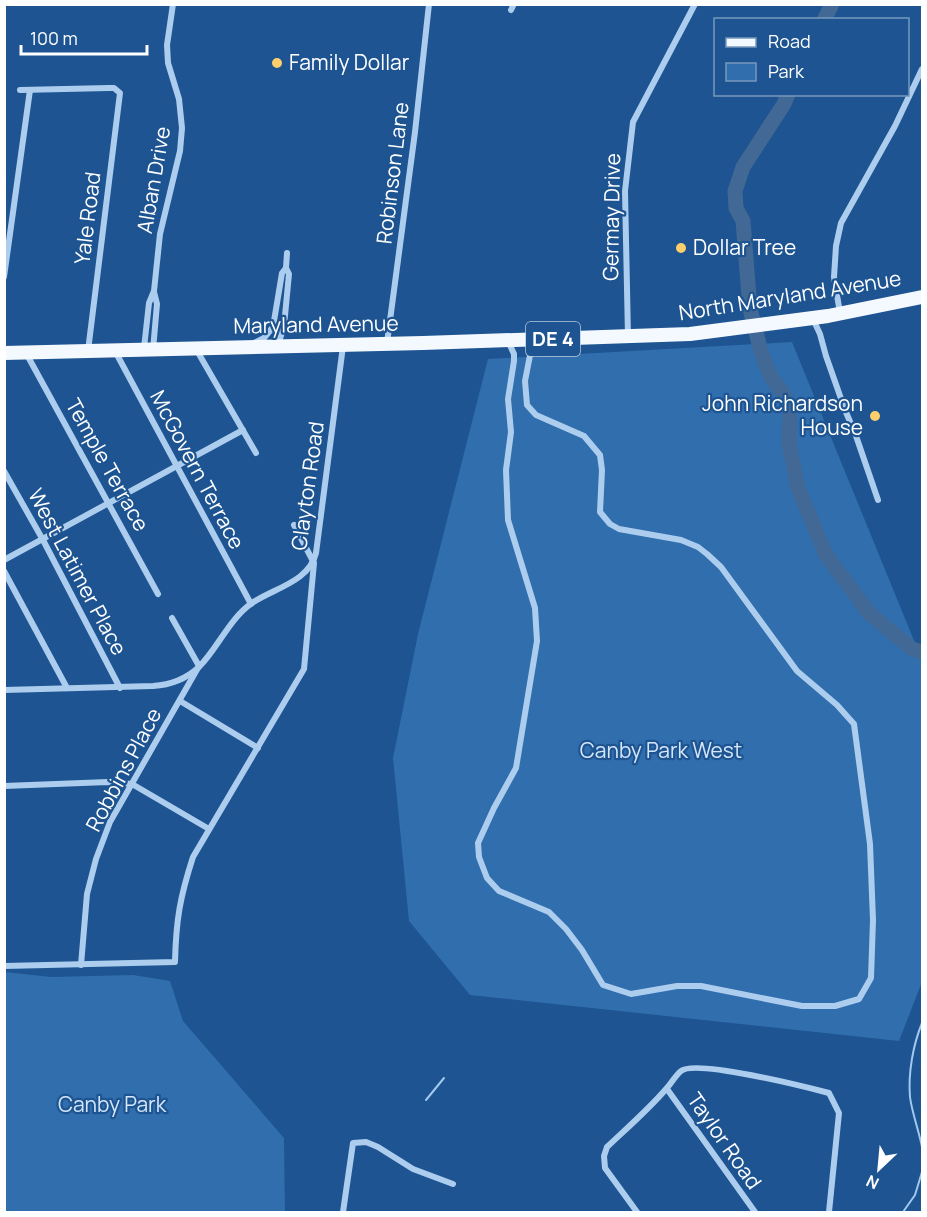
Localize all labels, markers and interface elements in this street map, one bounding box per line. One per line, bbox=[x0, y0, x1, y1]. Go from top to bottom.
scale bar bbox=[21, 18, 147, 56]
legend bbox=[714, 18, 909, 96]
text: 100 m bbox=[30, 26, 78, 50]
text: Road bbox=[768, 29, 811, 53]
place label: Family Dollar bbox=[289, 48, 410, 76]
marker: Family Dollar bbox=[270, 56, 284, 70]
text: Park bbox=[768, 59, 805, 83]
street label: Robinson Lane bbox=[369, 100, 415, 245]
street label: Alban Drive bbox=[130, 124, 176, 235]
street label: Germay Drive bbox=[596, 153, 626, 281]
street label: Yale Road bbox=[67, 170, 107, 266]
place label: Dollar Tree bbox=[693, 233, 796, 261]
marker: Dollar Tree bbox=[674, 241, 688, 255]
street label: North Maryland Avenue bbox=[677, 264, 903, 326]
street label: Maryland Avenue bbox=[233, 309, 399, 339]
road number: DE 4 bbox=[526, 322, 580, 356]
street label: McGovern Terrace bbox=[144, 385, 252, 554]
place label: John Richardson House bbox=[702, 389, 863, 441]
street label: Temple Terrace bbox=[60, 393, 156, 536]
marker: John Richardson House bbox=[868, 409, 882, 423]
street label: Clayton Road bbox=[284, 420, 330, 552]
street label: West Latimer Place bbox=[22, 483, 134, 660]
street label: Robbins Place bbox=[79, 703, 167, 836]
park label: Canby Park West bbox=[580, 736, 742, 764]
street label: Taylor Road bbox=[681, 1087, 768, 1194]
park label: Canby Park bbox=[58, 1090, 167, 1118]
north arrow bbox=[849, 1139, 909, 1199]
text: N bbox=[862, 1170, 882, 1195]

